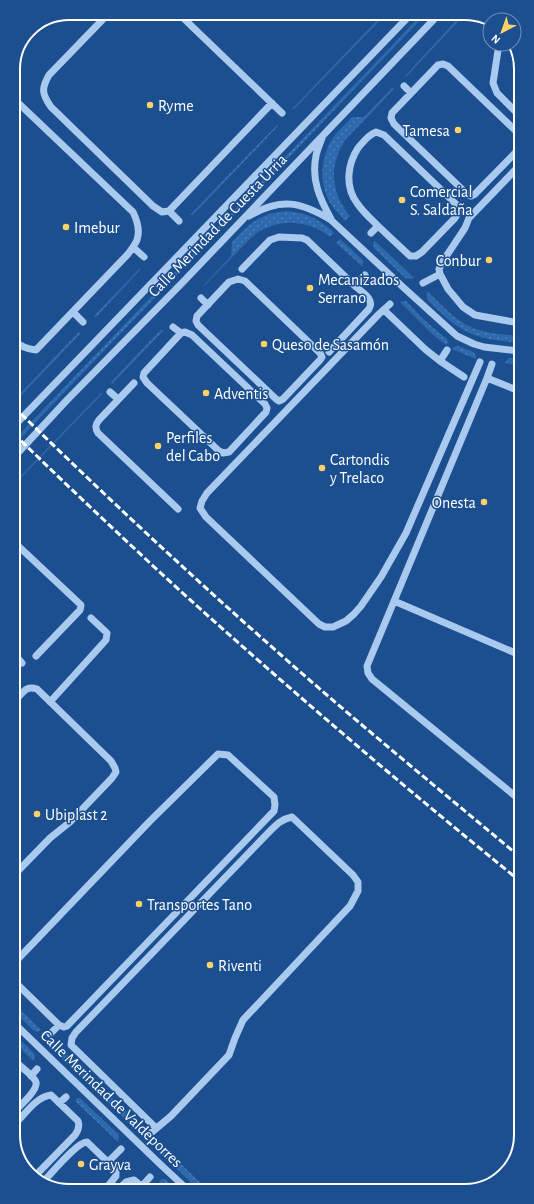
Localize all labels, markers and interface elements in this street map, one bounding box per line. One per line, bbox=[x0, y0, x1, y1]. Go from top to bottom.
north arrow bbox=[482, 12, 522, 52]
text: N bbox=[489, 33, 502, 46]
place label: Ryme bbox=[158, 98, 194, 115]
marker: Ryme bbox=[145, 100, 155, 110]
place label: Tamesa bbox=[402, 123, 450, 139]
marker: Tamesa bbox=[453, 125, 463, 135]
street label: Calle Merindad de Cuesta Urria bbox=[145, 151, 290, 300]
place label: Comercial S. Saldaña bbox=[410, 184, 473, 218]
marker: Comercial S. Saldaña bbox=[397, 195, 407, 205]
place label: Imebur bbox=[74, 220, 121, 236]
marker: Imebur bbox=[61, 222, 71, 232]
place label: Conbur bbox=[436, 253, 482, 269]
marker: Conbur bbox=[484, 255, 494, 265]
place label: Mecanizados Serrano bbox=[318, 272, 399, 306]
marker: Mecanizados Serrano bbox=[305, 283, 315, 293]
place label: Queso de Sasamón bbox=[272, 337, 389, 354]
marker: Queso de Sasamón bbox=[259, 339, 269, 349]
place label: Adventis bbox=[214, 386, 268, 402]
marker: Adventis bbox=[201, 388, 211, 398]
place label: Perfiles del Cabo bbox=[166, 430, 220, 464]
marker: Perfiles del Cabo bbox=[153, 441, 163, 451]
place label: Cartondis y Trelaco bbox=[329, 452, 390, 487]
marker: Cartondis y Trelaco bbox=[317, 463, 327, 473]
place label: Onesta bbox=[432, 495, 476, 511]
marker: Onesta bbox=[479, 497, 489, 507]
place label: Ubiplast 2 bbox=[45, 807, 108, 823]
marker: Ubiplast 2 bbox=[32, 809, 42, 819]
place label: Transportes Tano bbox=[147, 897, 252, 913]
marker: Transportes Tano bbox=[134, 899, 144, 909]
place label: Riventi bbox=[218, 958, 262, 974]
marker: Riventi bbox=[205, 960, 215, 970]
street label: Calle Merindad de Valdeporres bbox=[37, 1027, 185, 1171]
place label: Grayva bbox=[89, 1157, 131, 1174]
marker: Grayva bbox=[76, 1159, 86, 1169]

